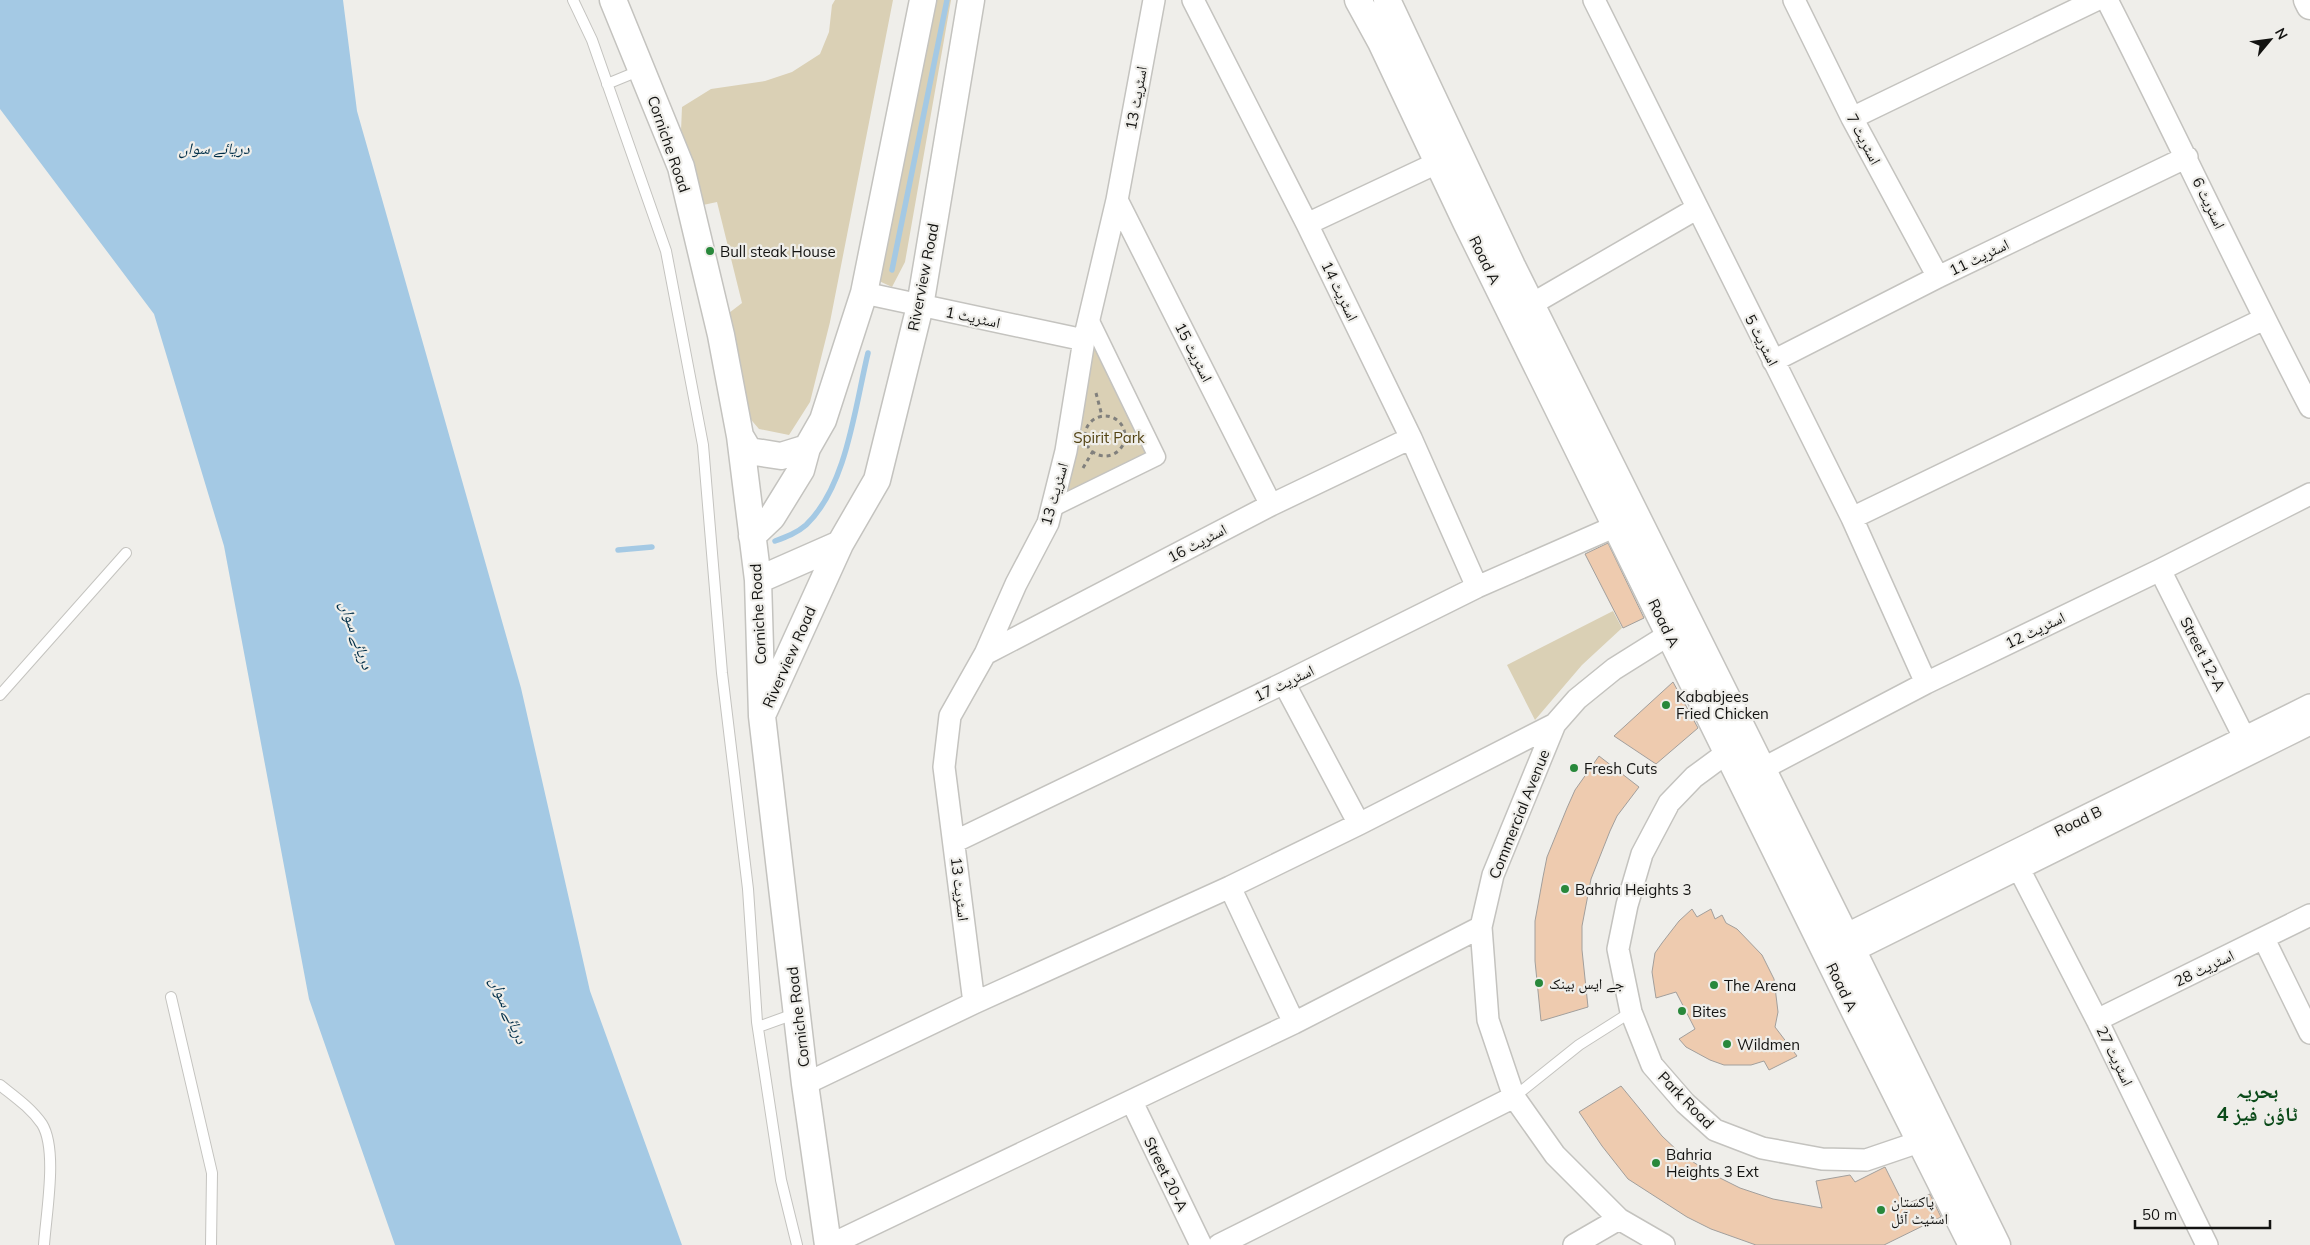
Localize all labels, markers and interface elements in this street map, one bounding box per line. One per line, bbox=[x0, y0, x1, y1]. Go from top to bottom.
north arrow bbox=[2245, 15, 2295, 65]
text: N bbox=[2271, 25, 2292, 43]
street label: اسٹریٹ 13 bbox=[1121, 65, 1151, 131]
street label: Corniche Road bbox=[644, 93, 694, 195]
street label: اسٹریٹ 7 bbox=[1843, 110, 1885, 168]
water label: دریائے سواں bbox=[178, 138, 250, 159]
street label: اسٹریٹ 6 bbox=[2188, 174, 2230, 232]
street label: Riverview Road bbox=[903, 222, 943, 332]
street label: Road A bbox=[1465, 233, 1505, 287]
street label: اسٹریٹ 11 bbox=[1946, 234, 2012, 280]
place label: Bull steak House bbox=[720, 242, 836, 261]
marker: Bull steak House bbox=[704, 245, 716, 257]
street label: اسٹریٹ 14 bbox=[1317, 258, 1363, 324]
street label: اسٹریٹ 1 bbox=[944, 302, 1002, 332]
street label: اسٹریٹ 5 bbox=[1741, 311, 1783, 369]
street label: اسٹریٹ 15 bbox=[1171, 319, 1217, 385]
park label: Spirit Park bbox=[1073, 428, 1145, 447]
street label: اسٹریٹ 13 bbox=[1036, 461, 1072, 527]
street label: اسٹریٹ 16 bbox=[1164, 520, 1230, 566]
street label: Corniche Road bbox=[746, 563, 770, 665]
street label: Road A bbox=[1644, 596, 1684, 650]
water label: دریائے سواں bbox=[335, 598, 378, 673]
street label: Riverview Road bbox=[758, 603, 820, 711]
street label: اسٹریٹ 12 bbox=[2002, 607, 2068, 653]
street label: Street 12-A bbox=[2176, 614, 2230, 694]
street label: اسٹریٹ 17 bbox=[1251, 660, 1317, 706]
place label: Kababjees Fried Chicken bbox=[1676, 687, 1769, 723]
marker: Kababjees Fried Chicken bbox=[1660, 699, 1672, 711]
street label: Commercial Avenue bbox=[1484, 747, 1554, 881]
place label: Fresh Cuts bbox=[1584, 759, 1657, 778]
marker: Fresh Cuts bbox=[1568, 762, 1580, 774]
street label: Road B bbox=[2051, 801, 2105, 841]
street label: اسٹریٹ 13 bbox=[947, 856, 973, 922]
place label: Bahria Heights 3 bbox=[1575, 880, 1692, 899]
marker: Bahria Heights 3 bbox=[1559, 883, 1571, 895]
street label: اسٹریٹ 28 bbox=[2171, 945, 2237, 991]
street label: Road A bbox=[1822, 960, 1862, 1014]
street label: Corniche Road bbox=[782, 966, 814, 1068]
water label: دریائے سواں bbox=[485, 973, 532, 1047]
place label: جے ایس بینک bbox=[1549, 974, 1625, 994]
place label: The Arena bbox=[1724, 976, 1796, 995]
marker: جے ایس بینک bbox=[1533, 977, 1545, 989]
marker: The Arena bbox=[1708, 979, 1720, 991]
place label: Bites bbox=[1692, 1002, 1727, 1021]
marker: Bites bbox=[1676, 1005, 1688, 1017]
street label: اسٹریٹ 27 bbox=[2092, 1023, 2138, 1089]
place label: Wildmen bbox=[1737, 1035, 1800, 1054]
marker: Wildmen bbox=[1721, 1038, 1733, 1050]
street label: Park Road bbox=[1654, 1067, 1718, 1133]
district label: بحریہ ٹاؤن فیز 4 bbox=[2216, 1078, 2298, 1126]
street label: Street 20-A bbox=[1140, 1134, 1192, 1214]
place label: Bahria Heights 3 Ext bbox=[1666, 1145, 1759, 1181]
marker: Bahria Heights 3 Ext bbox=[1650, 1157, 1662, 1169]
place label: پاکستان اسٹیٹ آئل bbox=[1891, 1192, 1948, 1229]
scale bar bbox=[2135, 1198, 2270, 1230]
marker: پاکستان اسٹیٹ آئل bbox=[1875, 1204, 1887, 1216]
text: 50 m bbox=[2142, 1205, 2177, 1224]

